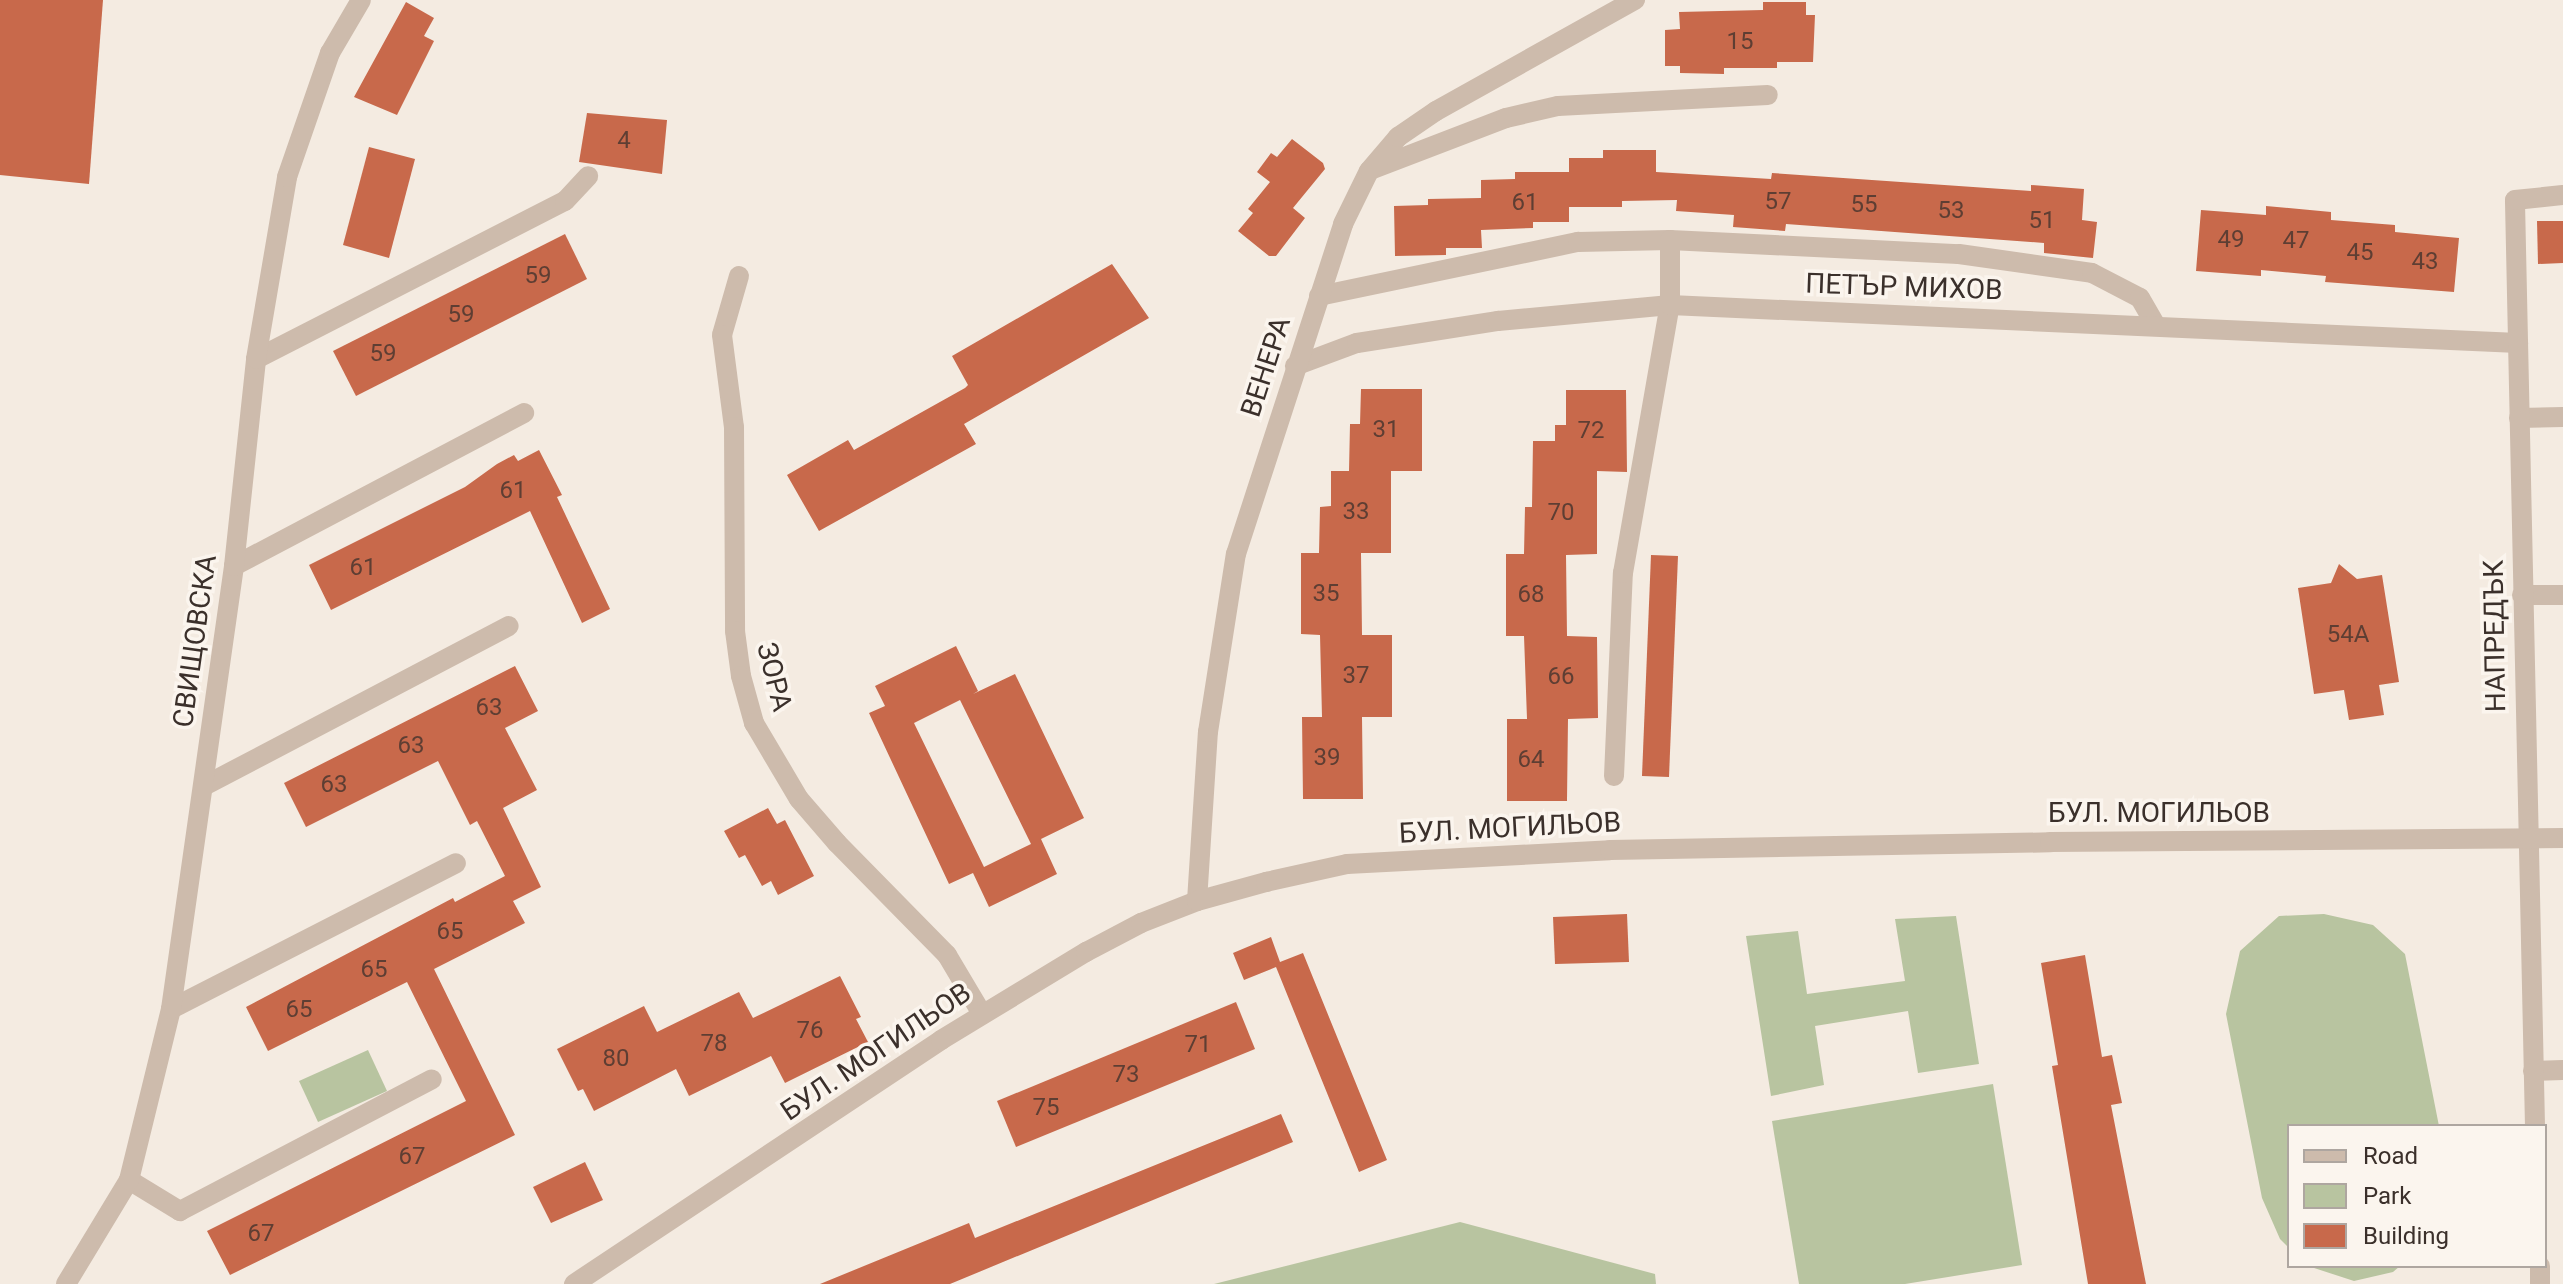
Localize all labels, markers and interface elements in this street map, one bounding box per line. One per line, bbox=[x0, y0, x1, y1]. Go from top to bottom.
house number: 15 bbox=[1727, 28, 1753, 56]
house number: 4 bbox=[617, 127, 631, 155]
house number: 57 bbox=[1765, 188, 1791, 216]
house number: 61 bbox=[1512, 189, 1538, 217]
house number: 55 bbox=[1851, 191, 1877, 219]
house number: 53 bbox=[1938, 197, 1964, 225]
house number: 51 bbox=[2029, 207, 2055, 235]
house number: 49 bbox=[2218, 226, 2244, 254]
house number: 47 bbox=[2283, 227, 2309, 255]
house number: 45 bbox=[2347, 239, 2373, 267]
house number: 43 bbox=[2412, 248, 2438, 276]
house number: 59 bbox=[525, 262, 551, 290]
street label: ПЕТЪР МИХОВ bbox=[1805, 267, 2003, 307]
house number: 59 bbox=[448, 301, 474, 329]
street label: ВЕНЕРА bbox=[1234, 313, 1298, 421]
house number: 59 bbox=[370, 340, 396, 368]
house number: 31 bbox=[1373, 416, 1399, 444]
house number: 72 bbox=[1578, 417, 1604, 445]
house number: 61 bbox=[500, 477, 526, 505]
house number: 33 bbox=[1343, 498, 1369, 526]
house number: 70 bbox=[1548, 499, 1574, 527]
street label: СВИЩОВСКА bbox=[166, 553, 224, 729]
house number: 61 bbox=[350, 554, 376, 582]
street label: НАПРЕДЪК bbox=[2477, 560, 2513, 712]
house number: 35 bbox=[1313, 580, 1339, 608]
house number: 68 bbox=[1518, 581, 1544, 609]
house number: 54А bbox=[2327, 621, 2369, 649]
street label: ЗОРА bbox=[749, 639, 799, 715]
house number: 37 bbox=[1343, 662, 1369, 690]
house number: 66 bbox=[1548, 663, 1574, 691]
house number: 63 bbox=[476, 694, 502, 722]
house number: 63 bbox=[398, 732, 424, 760]
house number: 39 bbox=[1314, 744, 1340, 772]
house number: 64 bbox=[1518, 746, 1544, 774]
house number: 63 bbox=[321, 771, 347, 799]
street label: БУЛ. МОГИЛЬОВ bbox=[2048, 796, 2270, 830]
street label: БУЛ. МОГИЛЬОВ bbox=[1398, 805, 1622, 851]
house number: 65 bbox=[437, 918, 463, 946]
house number: 65 bbox=[361, 956, 387, 984]
street label: БУЛ. МОГИЛЬОВ bbox=[775, 976, 977, 1128]
house number: 65 bbox=[286, 996, 312, 1024]
house number: 76 bbox=[797, 1017, 823, 1045]
house number: 78 bbox=[701, 1030, 727, 1058]
house number: 71 bbox=[1185, 1031, 1211, 1059]
house number: 80 bbox=[603, 1045, 629, 1073]
house number: 73 bbox=[1113, 1061, 1139, 1089]
house number: 75 bbox=[1033, 1094, 1059, 1122]
legend bbox=[2287, 1124, 2547, 1268]
text: Road bbox=[2363, 1142, 2418, 1170]
house number: 67 bbox=[399, 1143, 425, 1171]
text: Park bbox=[2363, 1182, 2411, 1210]
house number: 67 bbox=[248, 1220, 274, 1248]
text: Building bbox=[2363, 1222, 2449, 1250]

